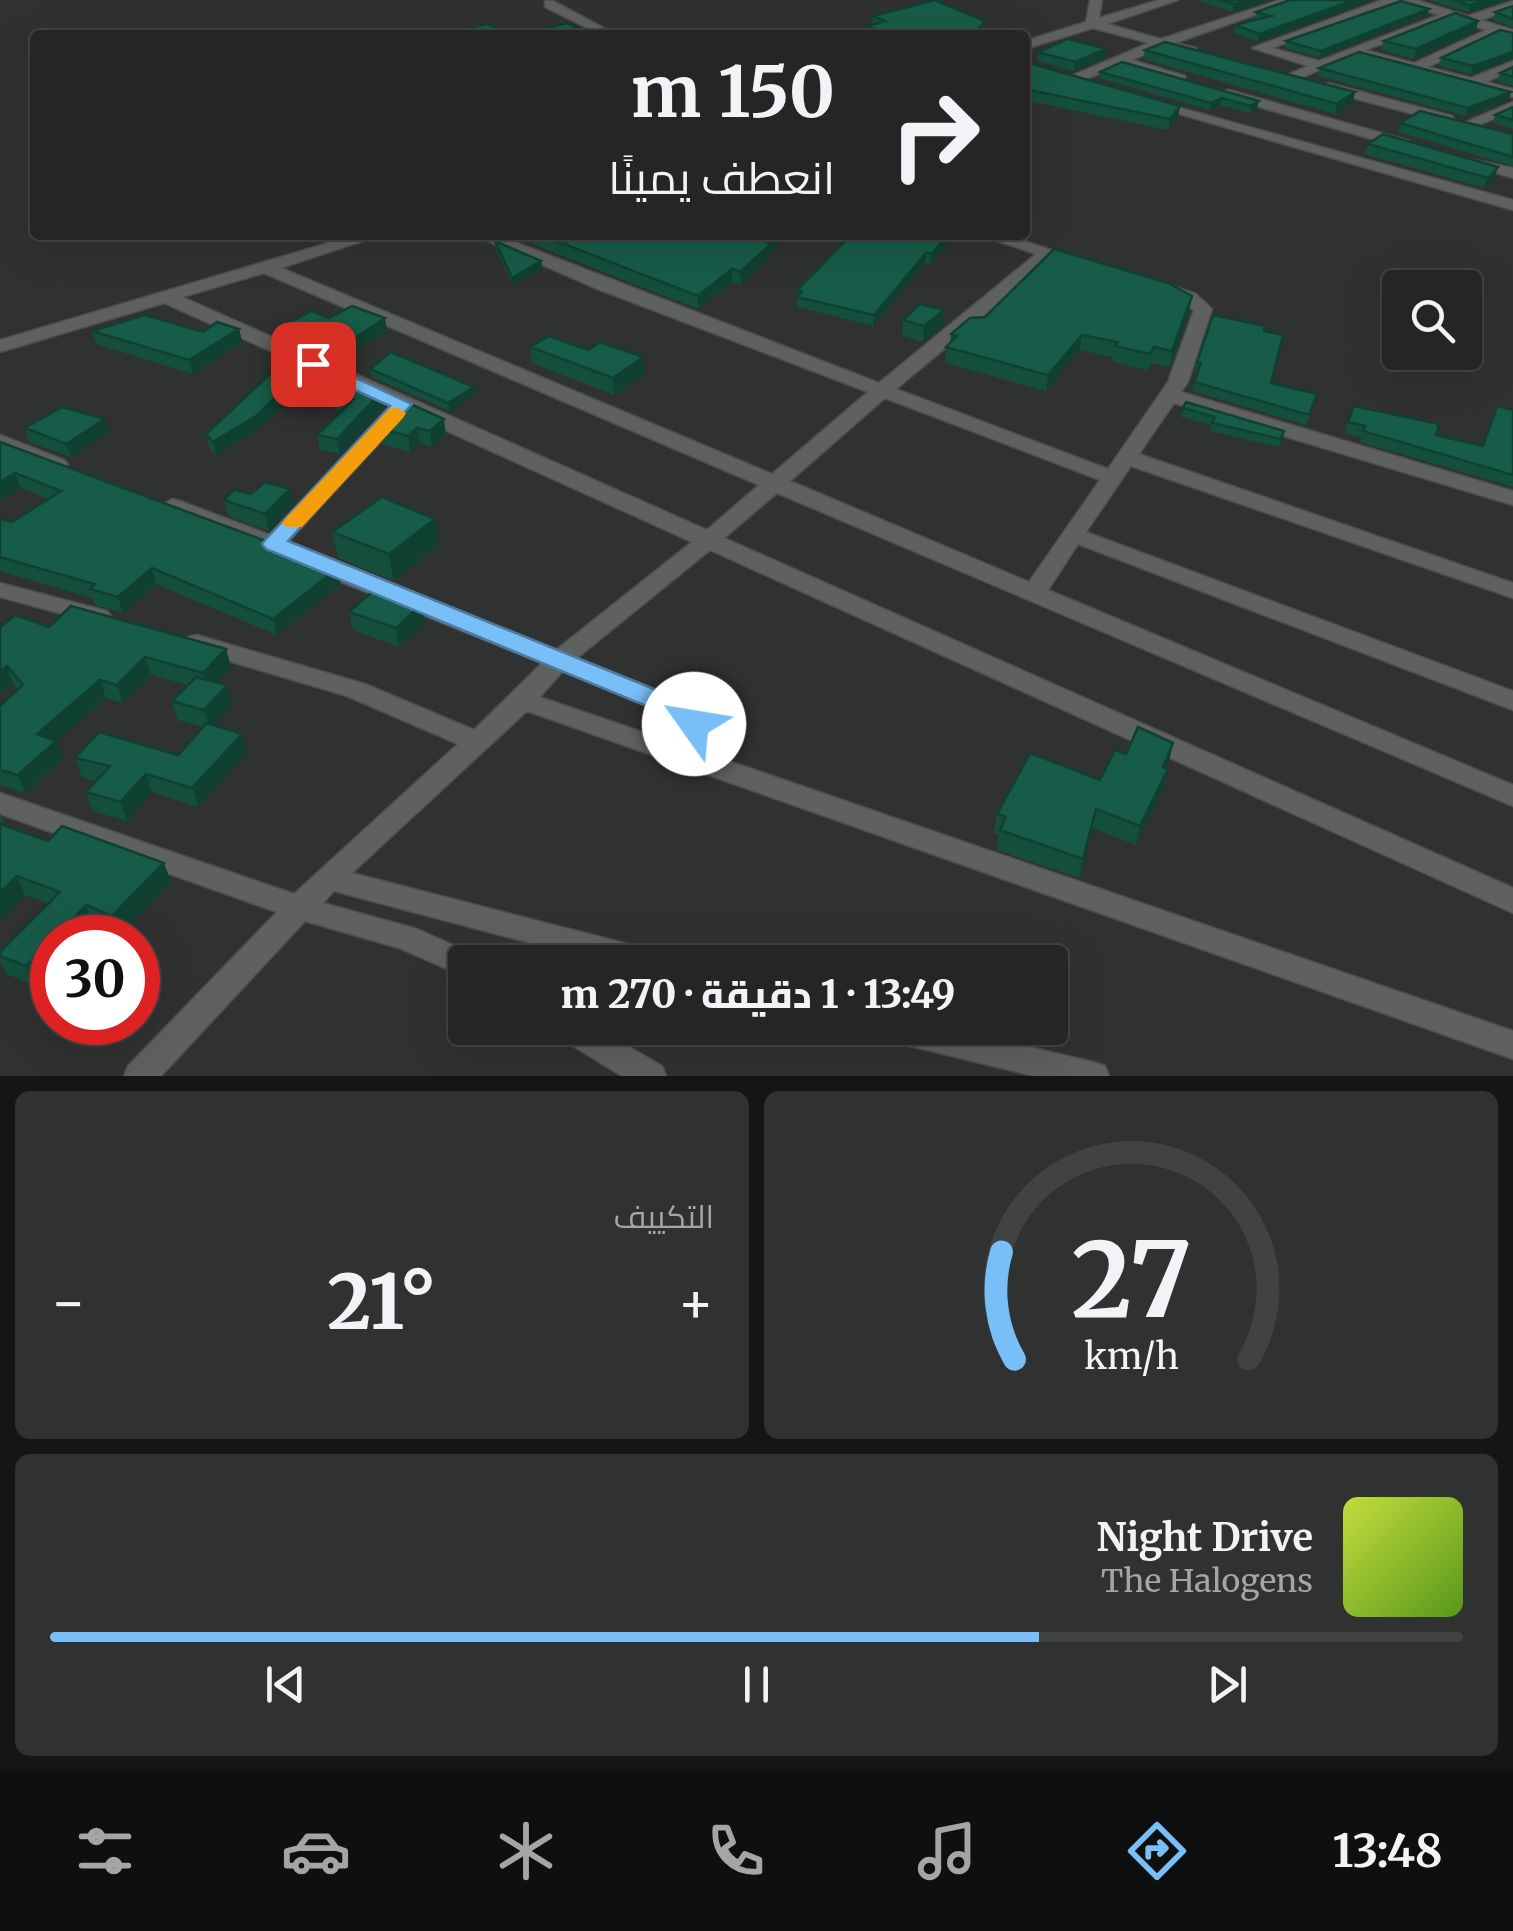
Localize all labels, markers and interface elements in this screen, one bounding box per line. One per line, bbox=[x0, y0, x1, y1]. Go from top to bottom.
text: 150 m bbox=[631, 48, 835, 136]
icon: right bbox=[870, 70, 1000, 200]
text: انعطف يمينًا bbox=[608, 150, 835, 206]
map controls bbox=[1382, 270, 1482, 370]
button: search bbox=[1382, 270, 1482, 370]
pin bbox=[271, 322, 356, 407]
icon: arrive bbox=[286, 337, 341, 392]
position arrow bbox=[642, 672, 746, 776]
speed limit sign: 30 bbox=[30, 915, 160, 1045]
text: 13:49 · 1 دقيقة · 270 m bbox=[561, 971, 955, 1018]
text: التكييف bbox=[614, 1197, 714, 1237]
text: 27 bbox=[1071, 1215, 1191, 1345]
text: 21° bbox=[327, 1255, 437, 1349]
text: − bbox=[50, 1268, 87, 1337]
text: + bbox=[677, 1268, 714, 1337]
text: km/h bbox=[1084, 1334, 1178, 1379]
text: Night Drive bbox=[1097, 1514, 1313, 1561]
text: The Halogens bbox=[1101, 1561, 1313, 1601]
icon: previous bbox=[258, 1657, 313, 1712]
icon: pause bbox=[729, 1657, 784, 1712]
icon: next bbox=[1200, 1657, 1255, 1712]
icon: filters bbox=[70, 1816, 140, 1886]
icon: car bbox=[281, 1816, 351, 1886]
icon: climate bbox=[491, 1816, 561, 1886]
icon: phone bbox=[701, 1816, 771, 1886]
icon: music bbox=[912, 1816, 982, 1886]
icon: directions bbox=[1122, 1816, 1192, 1886]
text: 13:48 bbox=[1333, 1823, 1443, 1879]

